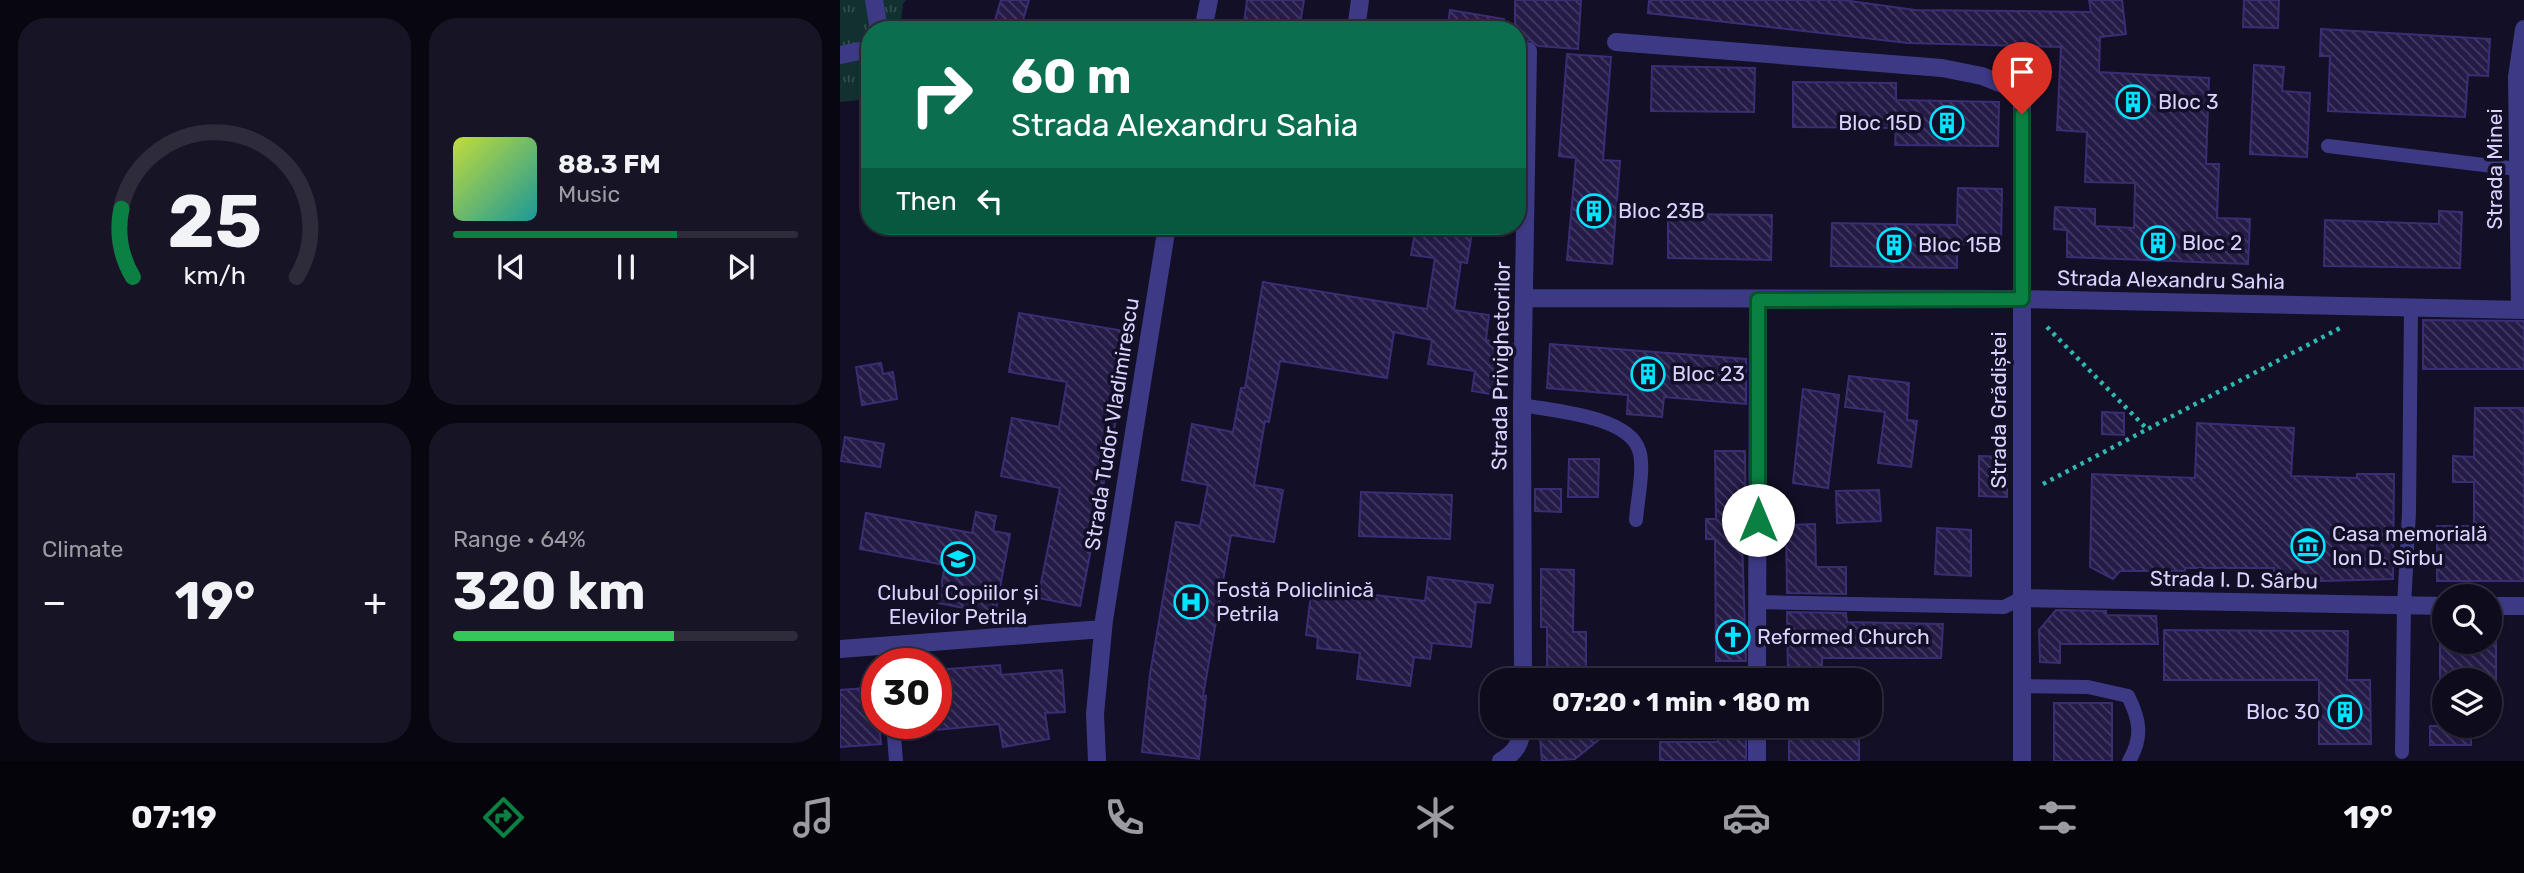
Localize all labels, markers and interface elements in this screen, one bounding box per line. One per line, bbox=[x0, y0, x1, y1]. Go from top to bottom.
pin bbox=[1992, 42, 2052, 114]
text: 60 m bbox=[1011, 47, 1132, 105]
icon: right bbox=[896, 49, 987, 140]
icon: arrive bbox=[2003, 53, 2041, 91]
building icon: Bloc 3 bbox=[2114, 83, 2152, 121]
place label: Bloc 3 bbox=[2158, 89, 2219, 114]
building icon: Bloc 15D bbox=[1928, 104, 1966, 142]
text: Strada Alexandru Sahia bbox=[1011, 106, 1358, 144]
street label: Strada Minei bbox=[2482, 108, 2507, 230]
place label: Bloc 15D bbox=[1838, 110, 1922, 135]
text: 88.3 FM bbox=[558, 149, 661, 180]
text: 25 bbox=[167, 180, 262, 266]
text: Music bbox=[558, 180, 620, 208]
icon: left bbox=[971, 182, 1009, 220]
text: Then bbox=[896, 186, 957, 217]
building icon: Bloc 23B bbox=[1575, 192, 1613, 230]
place label: Bloc 23B bbox=[1618, 198, 1705, 223]
building icon: Bloc 2 bbox=[2139, 224, 2177, 262]
building icon: Bloc 15B bbox=[1875, 226, 1913, 264]
place label: Bloc 2 bbox=[2182, 230, 2242, 255]
place label: Bloc 15B bbox=[1918, 232, 2001, 257]
icon: previous bbox=[492, 248, 530, 286]
icon: pause bbox=[607, 248, 645, 286]
icon: next bbox=[722, 248, 760, 286]
text: km/h bbox=[183, 261, 246, 290]
street label: Strada Privighetorilor bbox=[1486, 261, 1515, 471]
street label: Strada Alexandru Sahia bbox=[2057, 265, 2285, 294]
street label: Strada Tudor Vladimirescu bbox=[1079, 296, 1144, 552]
street label: Strada Grădiștei bbox=[1986, 332, 2011, 488]
building icon: Bloc 23 bbox=[1629, 355, 1667, 393]
place label: Bloc 23 bbox=[1672, 361, 1745, 386]
position arrow bbox=[1721, 483, 1795, 557]
place label: Casa memorială Ion D. Sîrbu bbox=[2332, 521, 2488, 570]
text: Range · 64% bbox=[453, 525, 586, 553]
museum icon: Casa memorială Ion D. Sîrbu bbox=[2289, 527, 2327, 565]
text: Climate bbox=[42, 535, 123, 563]
school or university icon: Clubul Copiilor și Elevilor Petrila bbox=[939, 540, 977, 578]
text: 320 km bbox=[453, 560, 646, 622]
street label: Strada I. D. Sârbu bbox=[2150, 566, 2318, 593]
text: 19° bbox=[175, 570, 255, 632]
place label: Fostă Policlinică Petrila bbox=[1216, 577, 1374, 626]
text: − bbox=[42, 579, 67, 625]
text: + bbox=[363, 579, 387, 625]
place label: Clubul Copiilor și Elevilor Petrila bbox=[877, 580, 1039, 629]
hospital icon: Fostă Policlinică Petrila bbox=[1172, 583, 1210, 621]
map controls bbox=[2432, 584, 2502, 738]
button: search bbox=[2432, 584, 2502, 654]
church icon: Reformed Church bbox=[1714, 618, 1752, 656]
place label: Reformed Church bbox=[1757, 624, 1930, 649]
speed limit sign: 30 bbox=[861, 648, 952, 739]
button: layers bbox=[2432, 668, 2502, 738]
text: 07:20 · 1 min · 180 m bbox=[1552, 687, 1810, 718]
building icon: Bloc 30 bbox=[2326, 693, 2364, 731]
place label: Bloc 30 bbox=[2246, 699, 2320, 724]
icon: directions bbox=[479, 793, 528, 842]
icon: music bbox=[789, 793, 838, 842]
icon: phone bbox=[1100, 793, 1149, 842]
icon: climate bbox=[1411, 793, 1460, 842]
icon: car bbox=[1722, 793, 1771, 842]
icon: filters bbox=[2033, 793, 2082, 842]
text: 07:19 bbox=[131, 798, 217, 836]
text: 19° bbox=[2343, 798, 2393, 836]

